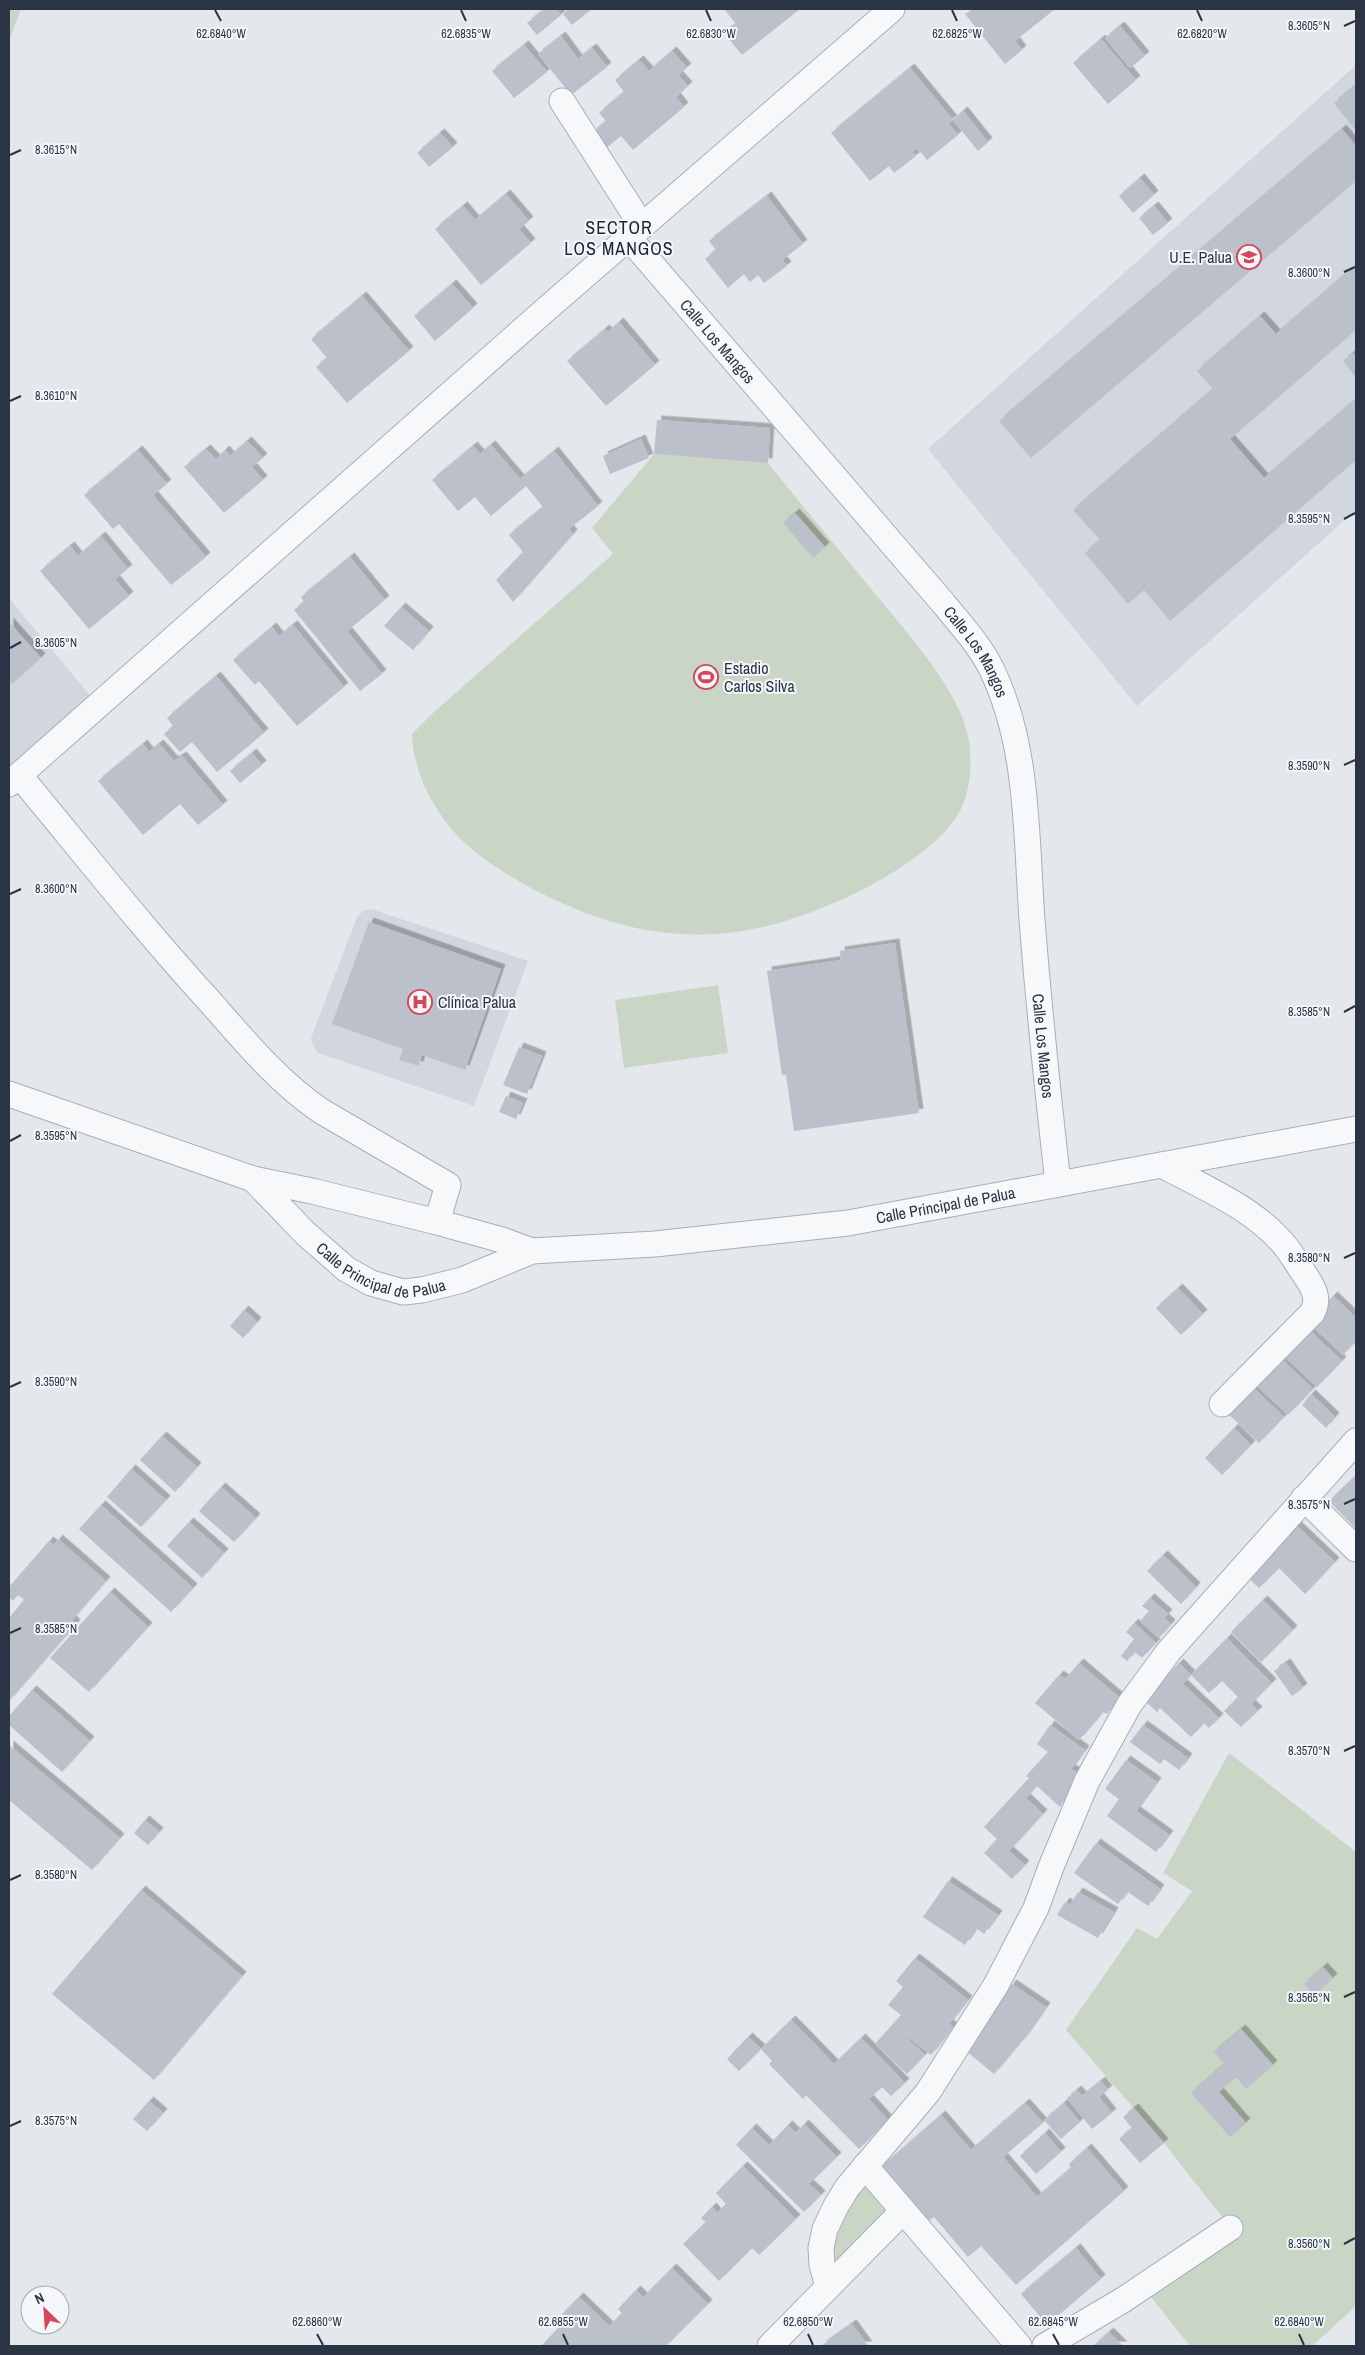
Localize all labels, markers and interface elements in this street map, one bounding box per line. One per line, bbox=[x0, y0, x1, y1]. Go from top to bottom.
text: 8.3605°N bbox=[1288, 18, 1330, 34]
text: 62.6840°W bbox=[196, 26, 247, 42]
text: 62.6835°W bbox=[441, 26, 492, 42]
text: 62.6830°W bbox=[686, 26, 737, 42]
text: 62.6825°W bbox=[932, 26, 983, 42]
text: 62.6820°W bbox=[1177, 26, 1228, 42]
text: 8.3615°N bbox=[35, 142, 77, 158]
district label: SECTOR LOS MANGOS bbox=[564, 215, 674, 261]
school or university icon: U.E. Palua bbox=[1236, 244, 1262, 270]
place label: U.E. Palua bbox=[1169, 246, 1233, 268]
text: 8.3600°N bbox=[1288, 265, 1330, 281]
street label: Calle Los Mangos bbox=[675, 294, 760, 388]
text: 8.3610°N bbox=[35, 388, 77, 404]
text: 8.3595°N bbox=[1288, 511, 1330, 527]
street label: Calle Los Mangos bbox=[939, 601, 1013, 700]
text: 8.3605°N bbox=[35, 635, 77, 651]
place label: Estadio Carlos Silva bbox=[724, 657, 795, 697]
sports icon: Estadio Carlos Silva bbox=[693, 664, 719, 690]
text: 8.3590°N bbox=[1288, 758, 1330, 774]
text: 8.3600°N bbox=[35, 881, 77, 897]
hospital icon: Clínica Palua bbox=[407, 989, 433, 1015]
place label: Clínica Palua bbox=[438, 991, 517, 1013]
street label: Calle Los Mangos bbox=[1027, 993, 1060, 1099]
text: 8.3585°N bbox=[1288, 1004, 1330, 1020]
text: 8.3595°N bbox=[35, 1128, 77, 1144]
street label: Calle Principal de Palua bbox=[874, 1181, 1017, 1229]
street label: Calle Principal de Palua bbox=[312, 1237, 449, 1303]
text: 8.3580°N bbox=[1288, 1250, 1330, 1266]
text: 8.3590°N bbox=[35, 1374, 77, 1390]
text: 8.3575°N bbox=[1288, 1497, 1330, 1513]
text: 8.3585°N bbox=[35, 1621, 77, 1637]
text: 8.3570°N bbox=[1288, 1743, 1330, 1759]
text: 8.3580°N bbox=[35, 1867, 77, 1883]
text: 8.3565°N bbox=[1288, 1990, 1330, 2006]
text: 8.3575°N bbox=[35, 2113, 77, 2129]
text: 8.3560°N bbox=[1288, 2236, 1330, 2252]
north arrow bbox=[20, 2285, 70, 2335]
text: N bbox=[32, 2288, 47, 2308]
text: 62.6860°W bbox=[292, 2314, 343, 2330]
text: 62.6855°W bbox=[538, 2314, 589, 2330]
text: 62.6850°W bbox=[783, 2314, 834, 2330]
text: 62.6845°W bbox=[1028, 2314, 1079, 2330]
text: 62.6840°W bbox=[1274, 2314, 1325, 2330]

